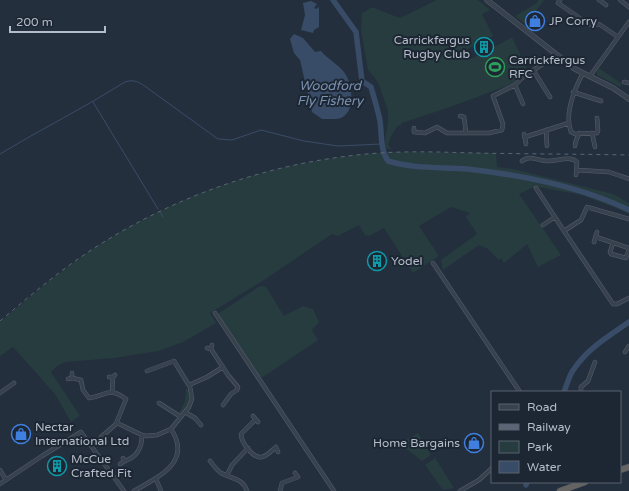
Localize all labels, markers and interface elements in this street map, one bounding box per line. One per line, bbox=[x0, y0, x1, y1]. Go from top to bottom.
scale bar bbox=[10, 8, 105, 34]
shop icon: JP Corry bbox=[524, 10, 546, 32]
place label: JP Corry bbox=[549, 14, 597, 28]
text: 200 m bbox=[16, 15, 53, 29]
place label: Carrickfergus Rugby Club bbox=[394, 33, 470, 61]
building icon: Carrickfergus Rugby Club bbox=[473, 36, 495, 58]
place label: Carrickfergus RFC bbox=[509, 53, 586, 81]
sports icon: Carrickfergus RFC bbox=[484, 56, 506, 78]
water label: Woodford Fly Fishery bbox=[297, 78, 365, 109]
building icon: Yodel bbox=[366, 250, 388, 272]
place label: Yodel bbox=[391, 254, 422, 268]
legend bbox=[491, 391, 621, 483]
text: Road bbox=[527, 400, 557, 414]
place label: Nectar International Ltd bbox=[35, 420, 129, 448]
text: Railway bbox=[527, 420, 571, 434]
shop icon: Nectar International Ltd bbox=[10, 423, 32, 445]
shop icon: Home Bargains bbox=[463, 432, 485, 454]
place label: Home Bargains bbox=[373, 436, 460, 450]
text: Park bbox=[527, 440, 553, 454]
place label: McCue Crafted Fit bbox=[71, 452, 132, 480]
building icon: McCue Crafted Fit bbox=[46, 455, 68, 477]
text: Water bbox=[527, 460, 562, 474]

